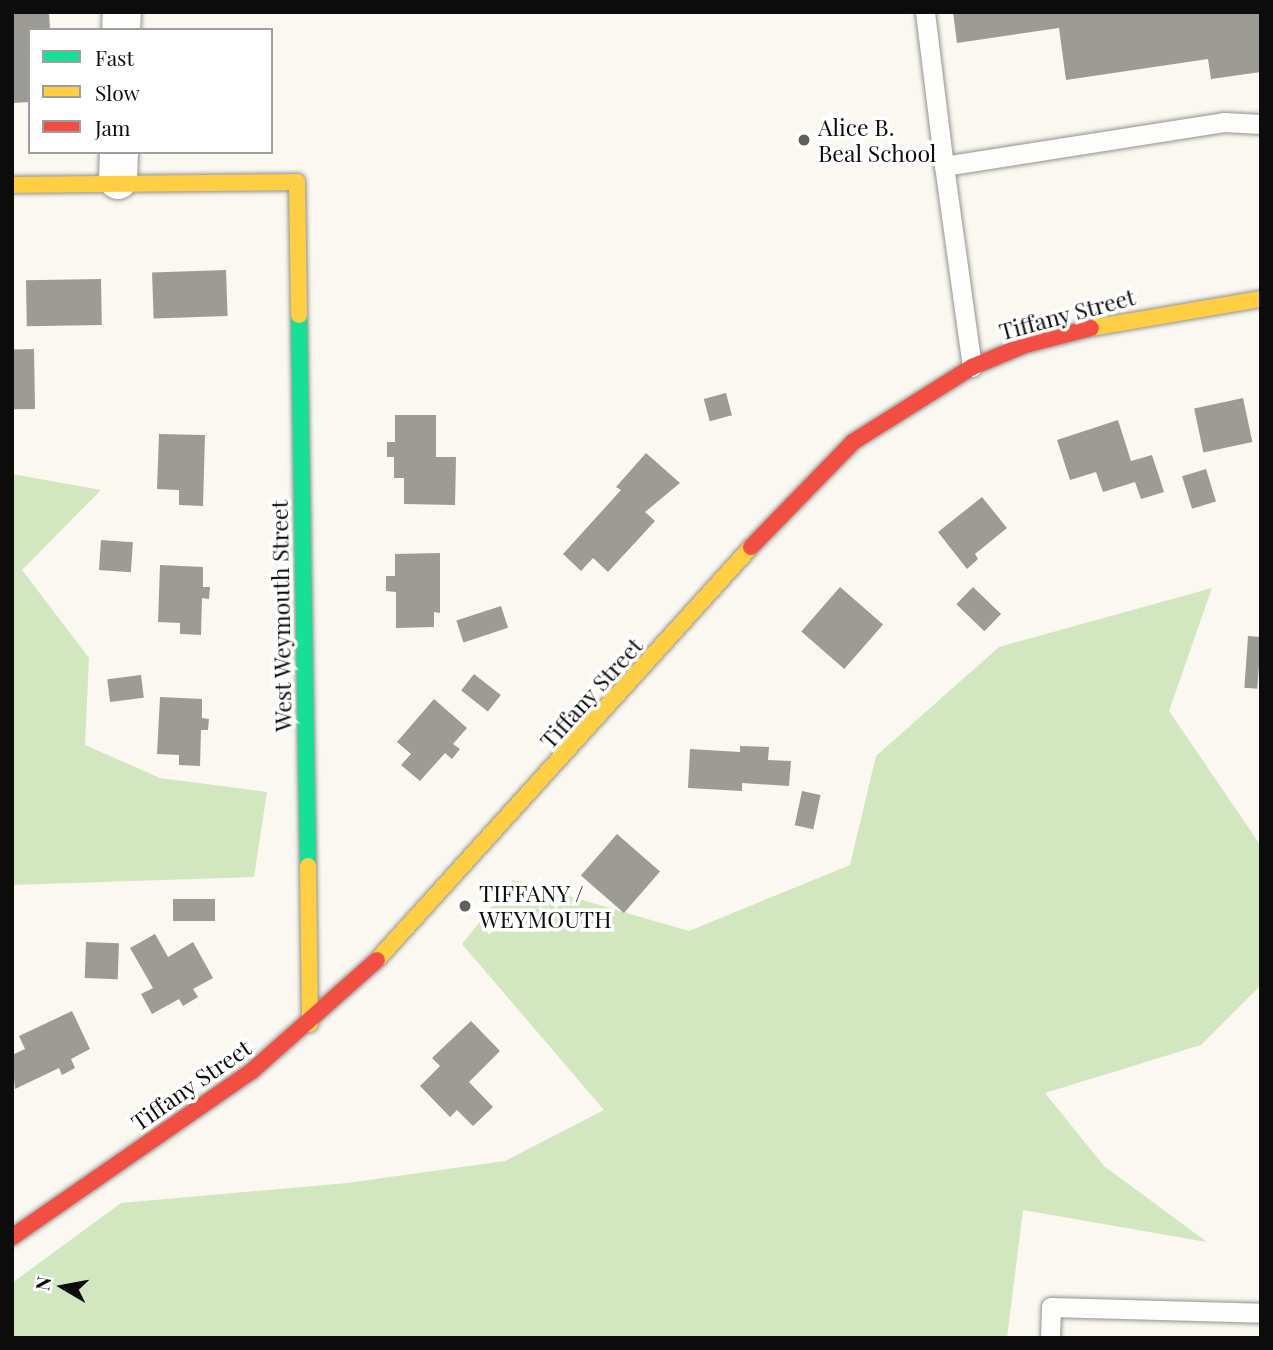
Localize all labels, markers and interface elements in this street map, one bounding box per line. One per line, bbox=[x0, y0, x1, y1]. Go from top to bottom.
legend bbox=[28, 28, 273, 154]
text: Fast bbox=[95, 43, 134, 71]
text: Slow bbox=[95, 78, 140, 106]
text: Jam bbox=[95, 113, 131, 141]
place label: Alice B. Beal School bbox=[818, 113, 936, 167]
marker: Alice B. Beal School bbox=[796, 132, 812, 148]
street label: Tiffany Street bbox=[996, 283, 1138, 345]
street label: West Weymouth Street bbox=[265, 499, 297, 733]
street label: Tiffany Street bbox=[534, 632, 648, 754]
place label: TIFFANY / WEYMOUTH bbox=[479, 879, 612, 933]
marker: TIFFANY / WEYMOUTH bbox=[457, 898, 473, 914]
street label: Tiffany Street bbox=[126, 1034, 256, 1136]
north arrow bbox=[28, 1252, 98, 1322]
text: N bbox=[28, 1274, 56, 1292]

